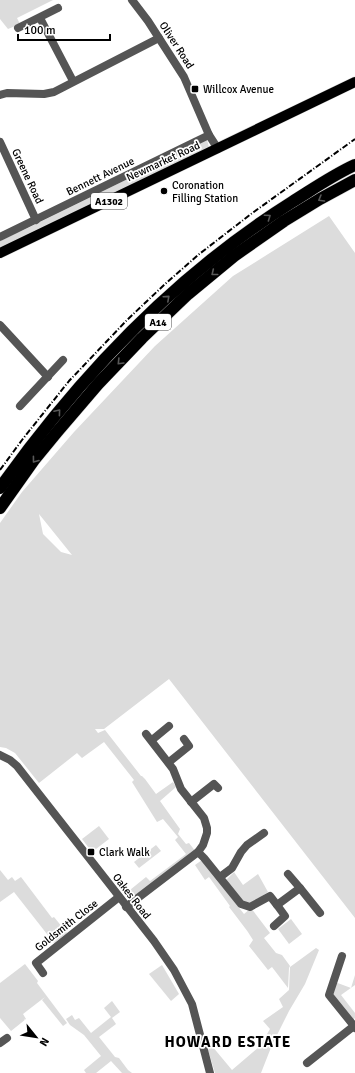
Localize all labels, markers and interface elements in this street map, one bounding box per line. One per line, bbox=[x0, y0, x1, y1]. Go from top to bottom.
scale bar bbox=[18, 16, 110, 42]
street label: Oliver Road bbox=[157, 19, 197, 71]
text: 100 m bbox=[24, 23, 56, 38]
place label: Willcox Avenue bbox=[203, 83, 274, 96]
marker: Willcox Avenue bbox=[190, 84, 200, 94]
street label: Newmarket Road bbox=[124, 139, 202, 184]
street label: Greene Road bbox=[9, 147, 46, 206]
street label: Bennett Avenue bbox=[64, 154, 136, 199]
place label: Coronation Filling Station bbox=[172, 179, 238, 205]
marker: Coronation Filling Station bbox=[159, 186, 169, 196]
road number: A1302 bbox=[91, 193, 127, 209]
one-way arrow bbox=[318, 194, 325, 201]
one-way arrow bbox=[264, 215, 271, 222]
one-way arrow bbox=[212, 268, 219, 275]
one-way arrow bbox=[162, 296, 170, 303]
road number: A14 bbox=[145, 314, 171, 330]
one-way arrow bbox=[117, 357, 124, 365]
one-way arrow bbox=[53, 410, 60, 417]
one-way arrow bbox=[33, 456, 40, 463]
place label: Clark Walk bbox=[99, 846, 150, 859]
marker: Clark Walk bbox=[86, 847, 96, 857]
street label: Oakes Road bbox=[110, 871, 154, 922]
street label: Goldsmith Close bbox=[32, 897, 100, 954]
north arrow bbox=[16, 1017, 56, 1057]
district label: HOWARD ESTATE bbox=[165, 1033, 291, 1051]
text: N bbox=[37, 1035, 52, 1048]

